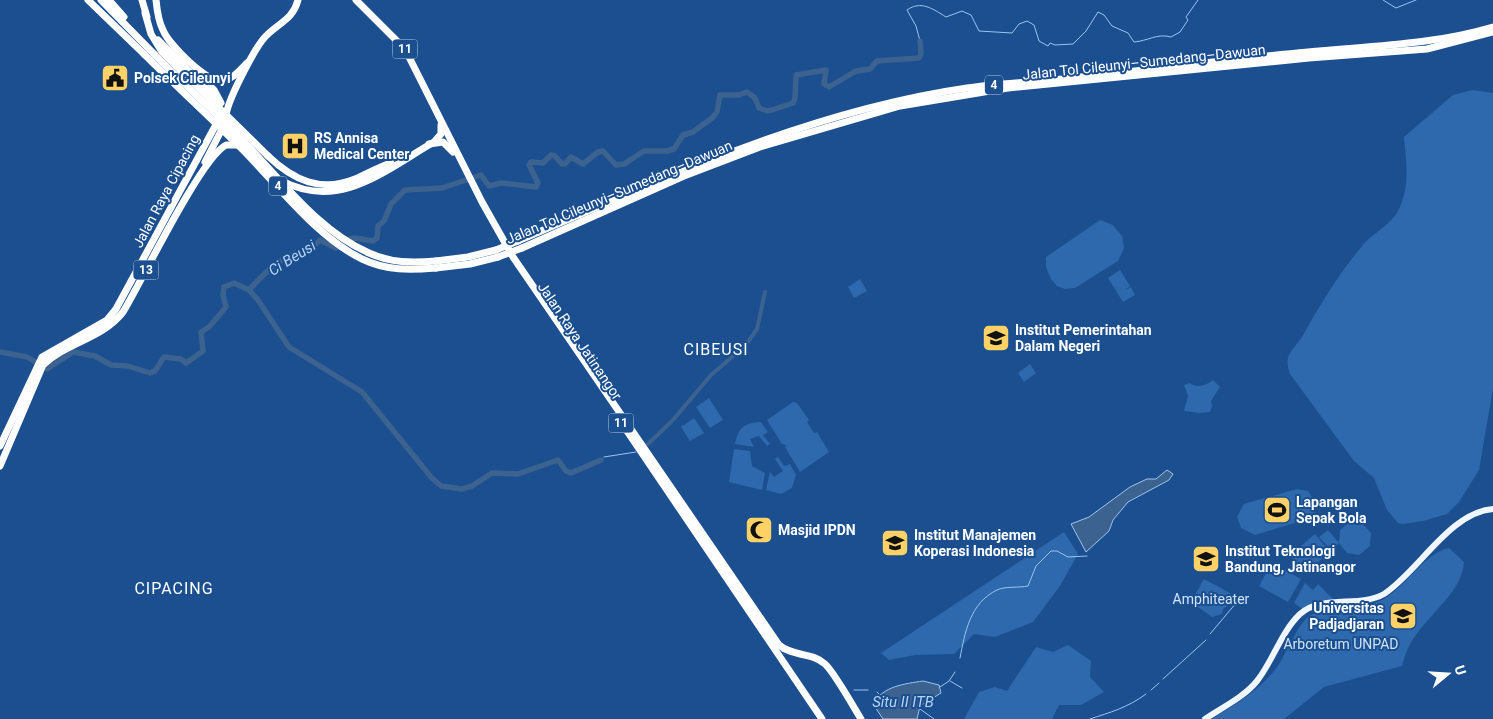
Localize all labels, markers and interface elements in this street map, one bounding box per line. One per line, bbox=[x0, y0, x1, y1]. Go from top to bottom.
road number: 11 bbox=[392, 40, 418, 59]
street label: Jalan Tol Cileunyi–Sumedang–Dawuan bbox=[1022, 41, 1266, 83]
public building icon: Polsek Cileunyi bbox=[100, 63, 130, 93]
place label: Polsek Cileunyi bbox=[134, 70, 231, 86]
road number: 4 bbox=[985, 76, 1003, 94]
place label: RS Annisa Medical Center bbox=[314, 130, 409, 162]
hospital icon: RS Annisa Medical Center bbox=[280, 131, 310, 161]
street label: Jalan Raya Cipacing bbox=[129, 132, 203, 250]
street label: Jalan Tol Cileunyi–Sumedang–Dawuan bbox=[503, 137, 735, 247]
road number: 4 bbox=[269, 177, 287, 196]
water label: Ci Beusi bbox=[265, 236, 319, 280]
road number: 13 bbox=[134, 260, 158, 280]
street label: Jalan Raya Jatinangor bbox=[535, 279, 625, 403]
place label: Institut Pemerintahan Dalam Negeri bbox=[1015, 322, 1152, 354]
school or university icon: Institut Pemerintahan Dalam Negeri bbox=[981, 323, 1011, 353]
district label: CIBEUSI bbox=[683, 340, 749, 359]
road number: 11 bbox=[608, 413, 634, 432]
place label: Lapangan Sepak Bola bbox=[1296, 494, 1367, 526]
sports icon: Lapangan Sepak Bola bbox=[1262, 495, 1292, 525]
mosque icon: Masjid IPDN bbox=[744, 515, 774, 545]
place label: Masjid IPDN bbox=[778, 522, 856, 538]
place label: Institut Manajemen Koperasi Indonesia bbox=[914, 527, 1036, 559]
school or university icon: Institut Manajemen Koperasi Indonesia bbox=[880, 528, 910, 558]
place label: Institut Teknologi Bandung, Jatinangor bbox=[1225, 543, 1356, 575]
school or university icon: Institut Teknologi Bandung, Jatinangor bbox=[1191, 544, 1221, 574]
district label: CIPACING bbox=[134, 579, 214, 598]
park label: Amphiteater bbox=[1173, 591, 1250, 607]
place label: Universitas Padjadjaran bbox=[1309, 600, 1384, 632]
school or university icon: Universitas Padjadjaran bbox=[1388, 601, 1418, 631]
park label: Arboretum UNPAD bbox=[1283, 636, 1399, 652]
north arrow bbox=[1423, 649, 1473, 699]
text: U bbox=[1451, 663, 1469, 677]
water label: Situ II ITB bbox=[872, 693, 934, 711]

